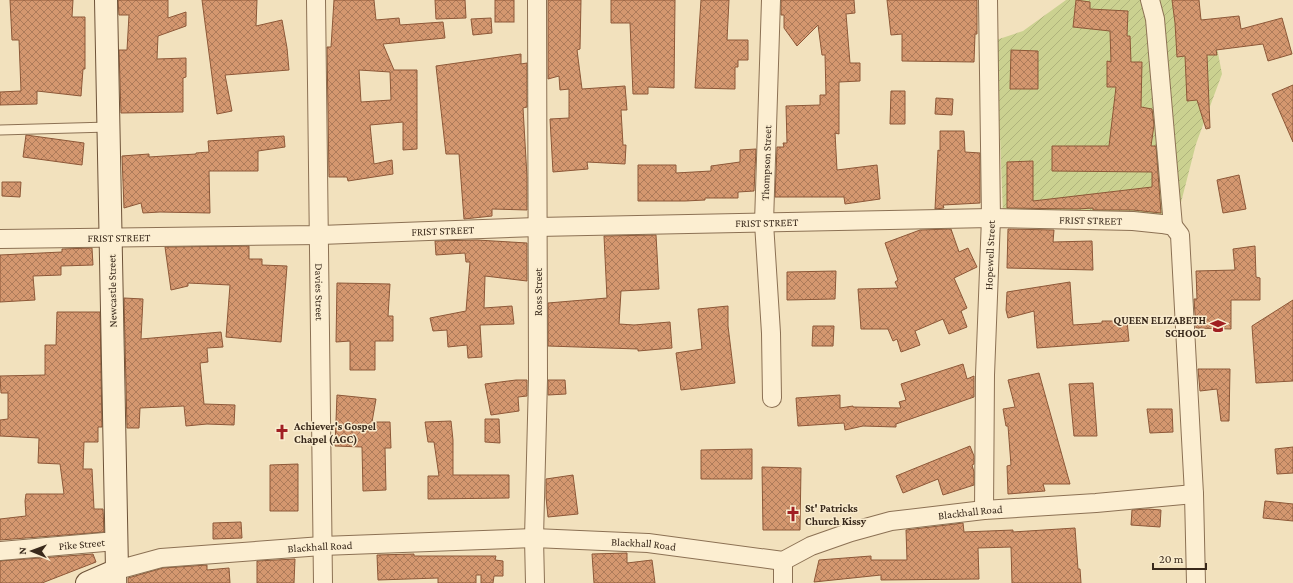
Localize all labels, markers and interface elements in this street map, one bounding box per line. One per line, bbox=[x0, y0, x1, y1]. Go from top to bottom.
street label: Thompson Street bbox=[759, 125, 774, 201]
street label: FRIST STREET bbox=[1059, 213, 1122, 227]
street label: FRIST STREET bbox=[735, 216, 798, 229]
street label: Hopewell Street bbox=[982, 220, 997, 290]
street label: FRIST STREET bbox=[411, 223, 475, 238]
street label: FRIST STREET bbox=[87, 231, 151, 244]
street label: Newcastle Street bbox=[105, 254, 119, 328]
street label: Davies Street bbox=[313, 263, 326, 321]
street label: Ross Street bbox=[532, 268, 544, 316]
place label: QUEEN ELIZABETH SCHOOL bbox=[1114, 314, 1206, 339]
school or university icon: QUEEN ELIZABETH SCHOOL bbox=[1209, 317, 1227, 335]
place label: Achiever's Gospel Chapel (AGC) bbox=[293, 420, 377, 446]
church icon: Achiever's Gospel Chapel (AGC) bbox=[273, 423, 291, 441]
place label: St' Patricks Church Kissy bbox=[805, 502, 867, 527]
street label: Blackhall Road bbox=[937, 503, 1003, 521]
church icon: St' Patricks Church Kissy bbox=[784, 505, 802, 523]
north arrow bbox=[12, 531, 52, 571]
street label: Blackhall Road bbox=[611, 535, 677, 553]
street label: Pike Street bbox=[58, 536, 106, 552]
street label: Blackhall Road bbox=[287, 539, 353, 555]
scale bar bbox=[1153, 545, 1206, 571]
text: N bbox=[16, 546, 28, 555]
text: 20 m bbox=[1159, 552, 1184, 566]

